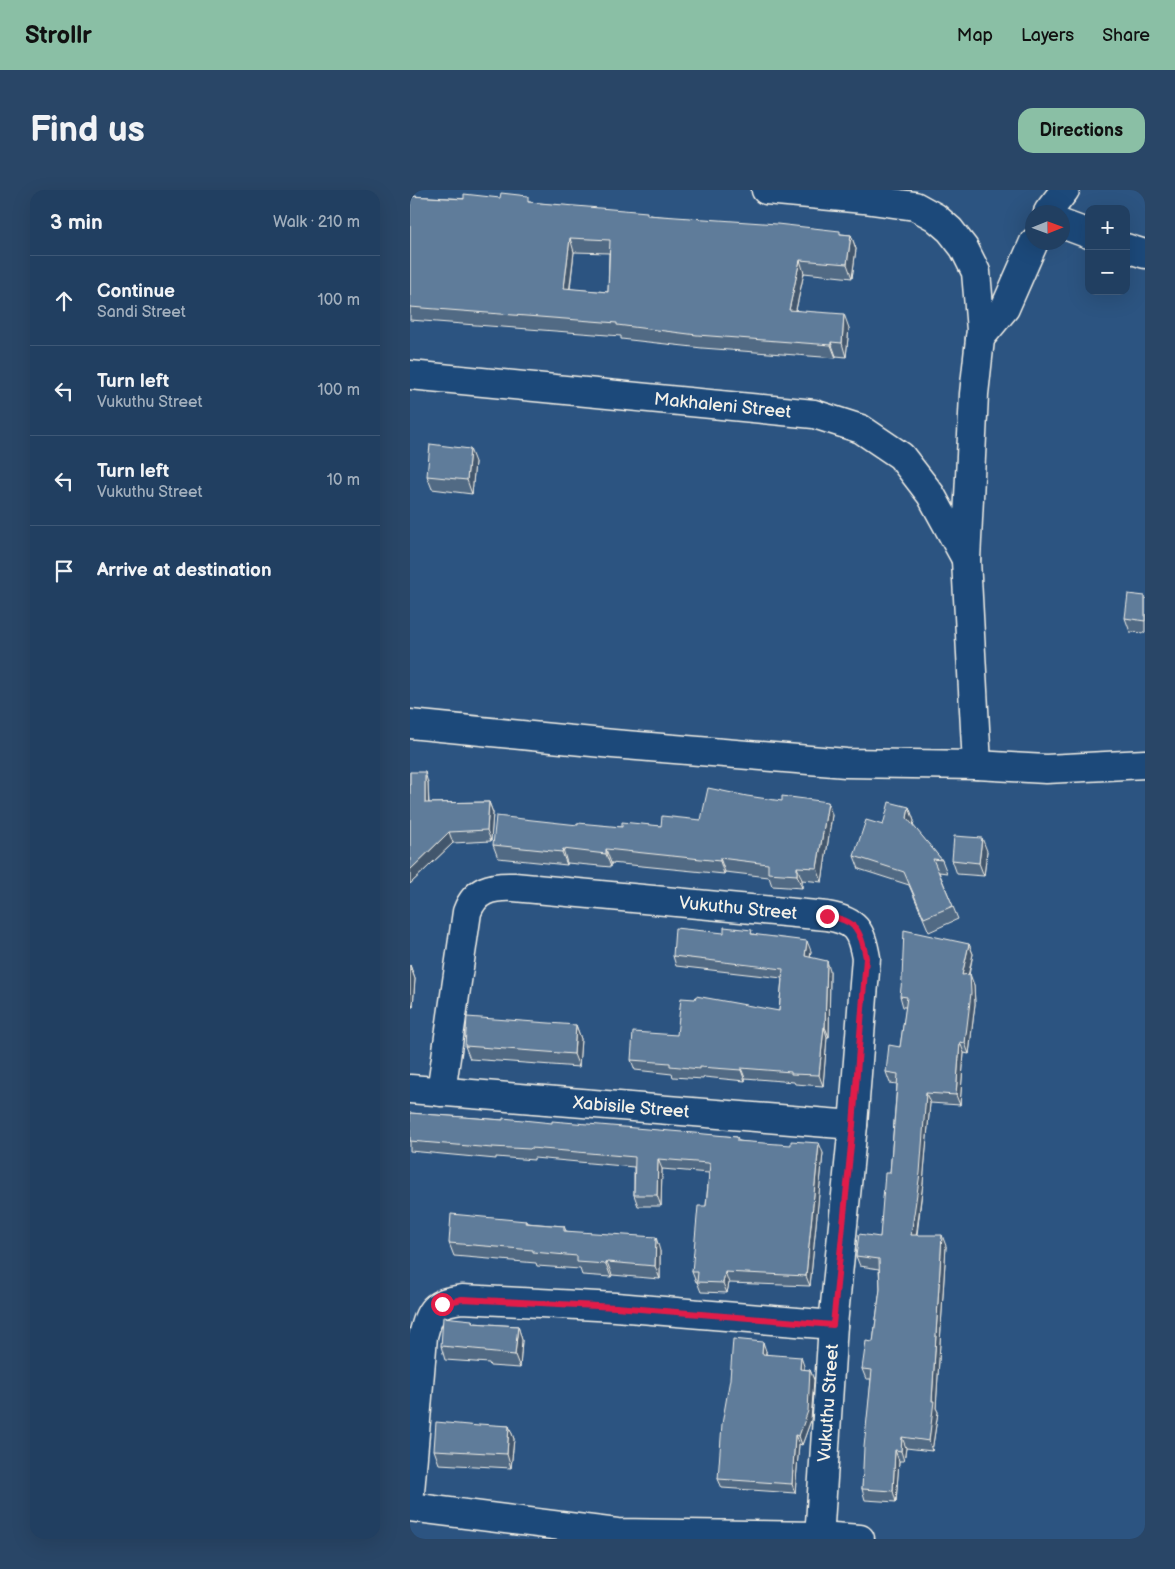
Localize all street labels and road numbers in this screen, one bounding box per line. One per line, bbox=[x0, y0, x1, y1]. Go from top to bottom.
street label: Makhaleni Street bbox=[653, 389, 792, 423]
street label: Vukuthu Street bbox=[678, 892, 799, 924]
street label: Xabisile Street bbox=[571, 1092, 690, 1123]
street label: Vukuthu Street bbox=[814, 1343, 843, 1463]

